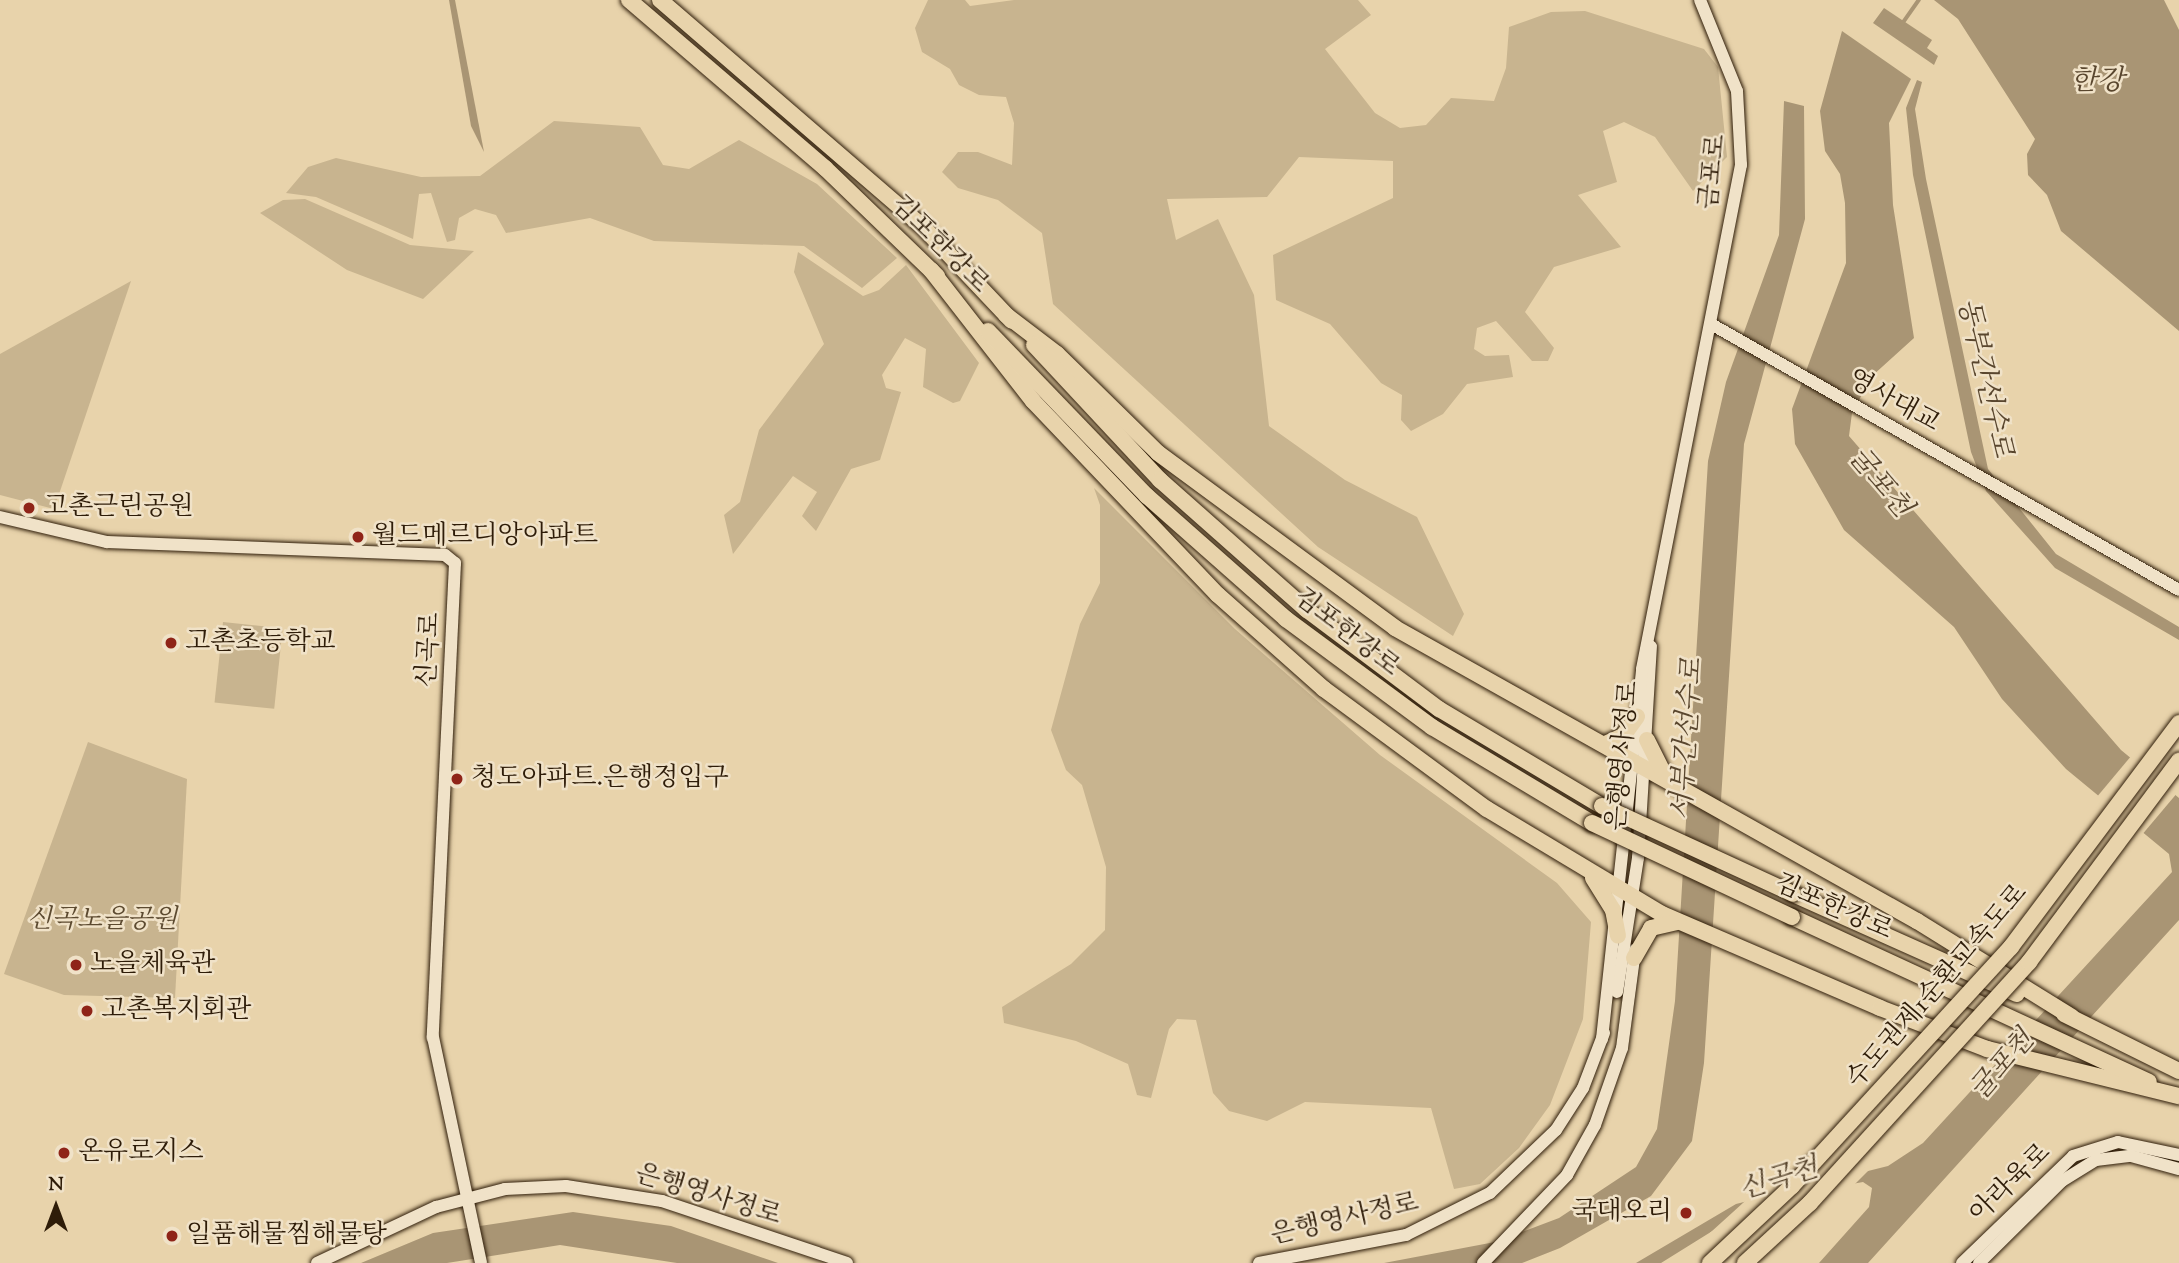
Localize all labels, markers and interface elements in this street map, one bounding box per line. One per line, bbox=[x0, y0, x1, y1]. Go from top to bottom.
water label: 한강 bbox=[2070, 65, 2124, 99]
street label: 금포로 bbox=[1695, 133, 1733, 211]
street label: 김포한강로 bbox=[884, 190, 994, 300]
water label: 동부간선수로 bbox=[1949, 295, 2019, 461]
street label: 영사대교 bbox=[1842, 364, 1944, 440]
water label: 굴포천 bbox=[1840, 441, 1918, 525]
place label: 고촌근린공원 bbox=[43, 492, 194, 524]
marker: 고촌근린공원 bbox=[21, 500, 37, 516]
place label: 월드메르디앙아파트 bbox=[372, 521, 598, 553]
marker: 월드메르디앙아파트 bbox=[350, 529, 366, 545]
street label: 김포한강로 bbox=[1287, 582, 1405, 684]
street label: 신곡로 bbox=[412, 612, 448, 688]
place label: 고촌초등학교 bbox=[185, 627, 336, 659]
marker: 고촌초등학교 bbox=[163, 635, 179, 651]
water label: 서부간선수로 bbox=[1666, 657, 1710, 821]
street label: 은행영사정로 bbox=[1602, 680, 1646, 832]
place label: 청도아파트.은행정입구 bbox=[471, 763, 729, 795]
marker: 청도아파트.은행정입구 bbox=[449, 771, 465, 787]
street label: 김포한강로 bbox=[1769, 868, 1897, 948]
street label: 수도권제1순환고속도로 bbox=[1841, 879, 2035, 1095]
park label: 신곡노을공원 bbox=[27, 905, 177, 937]
place label: 노을체육관 bbox=[90, 949, 216, 981]
marker: 노을체육관 bbox=[68, 957, 84, 973]
place label: 고촌복지회관 bbox=[101, 995, 252, 1027]
marker: 고촌복지회관 bbox=[79, 1003, 95, 1019]
water label: 굴포천 bbox=[1964, 1024, 2042, 1108]
place label: 온유로지스 bbox=[78, 1137, 204, 1169]
street label: 아라육로 bbox=[1964, 1138, 2058, 1230]
marker: 온유로지스 bbox=[56, 1145, 72, 1161]
water label: 신곡천 bbox=[1735, 1152, 1823, 1208]
street label: 은행영사정로 bbox=[631, 1159, 785, 1233]
north arrow bbox=[21, 1172, 91, 1242]
text: N bbox=[48, 1172, 64, 1199]
street label: 은행영사정로 bbox=[1268, 1188, 1422, 1252]
place label: 국대오리 bbox=[1572, 1197, 1672, 1229]
marker: 국대오리 bbox=[1678, 1205, 1694, 1221]
place label: 일품해물찜해물탕 bbox=[186, 1220, 387, 1252]
marker: 일품해물찜해물탕 bbox=[164, 1228, 180, 1244]

